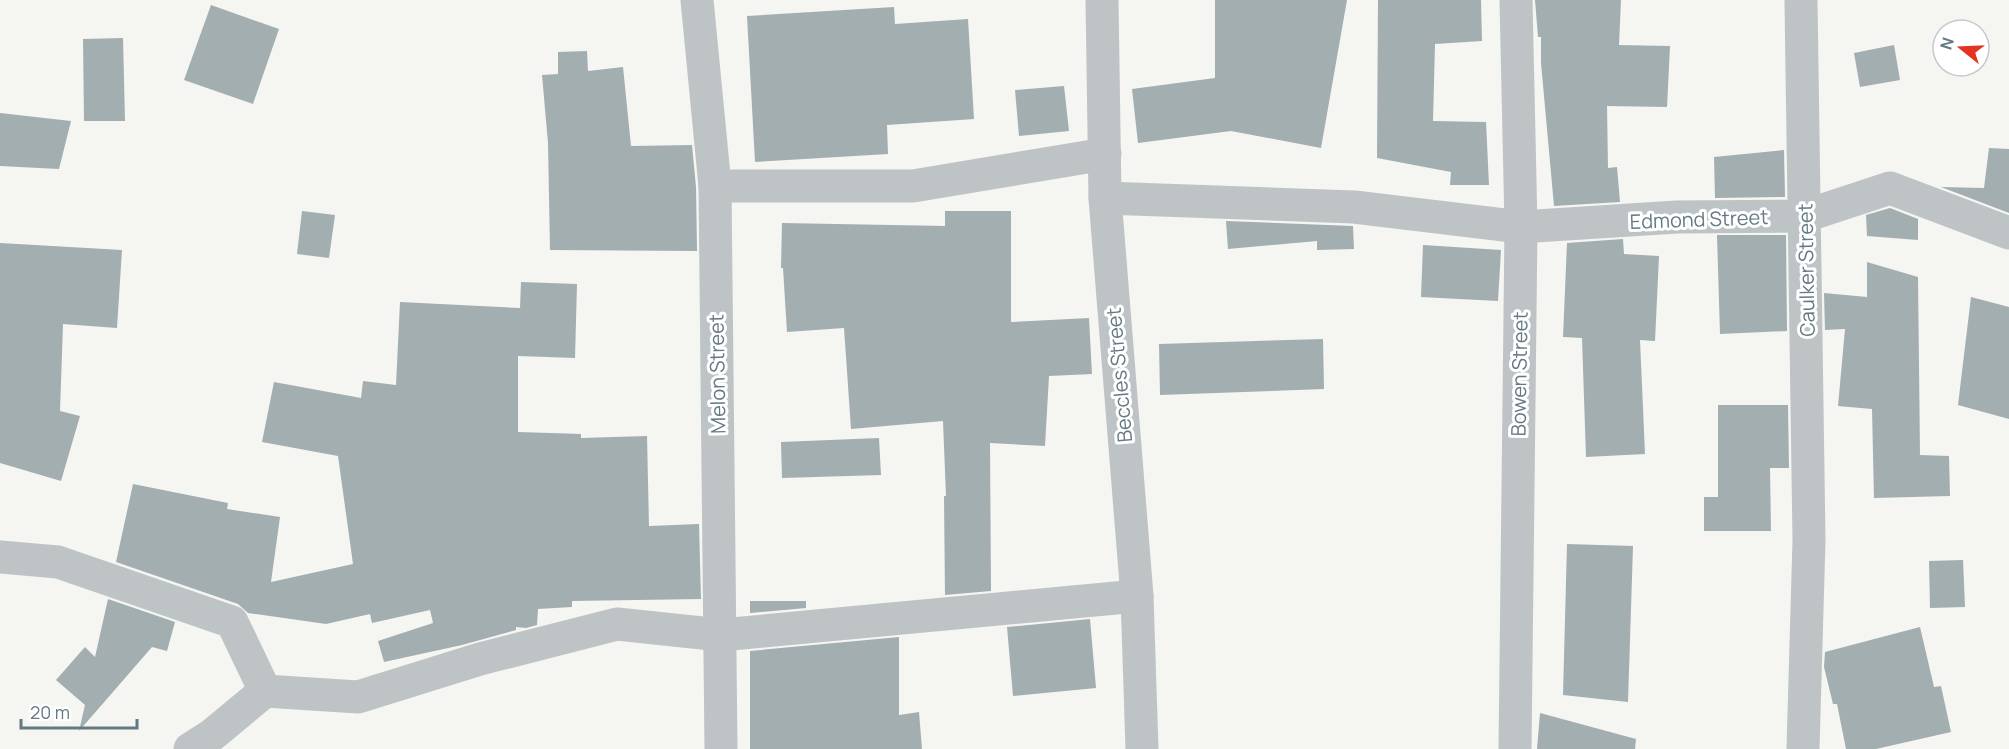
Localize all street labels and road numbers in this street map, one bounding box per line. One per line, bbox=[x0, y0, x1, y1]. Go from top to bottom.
street label: Edmond Street bbox=[1629, 203, 1769, 235]
street label: Caulker Street bbox=[1791, 203, 1821, 337]
street label: Beccles Street bbox=[1100, 307, 1138, 443]
street label: Bowen Street bbox=[1504, 311, 1534, 437]
street label: Melon Street bbox=[702, 314, 732, 434]

